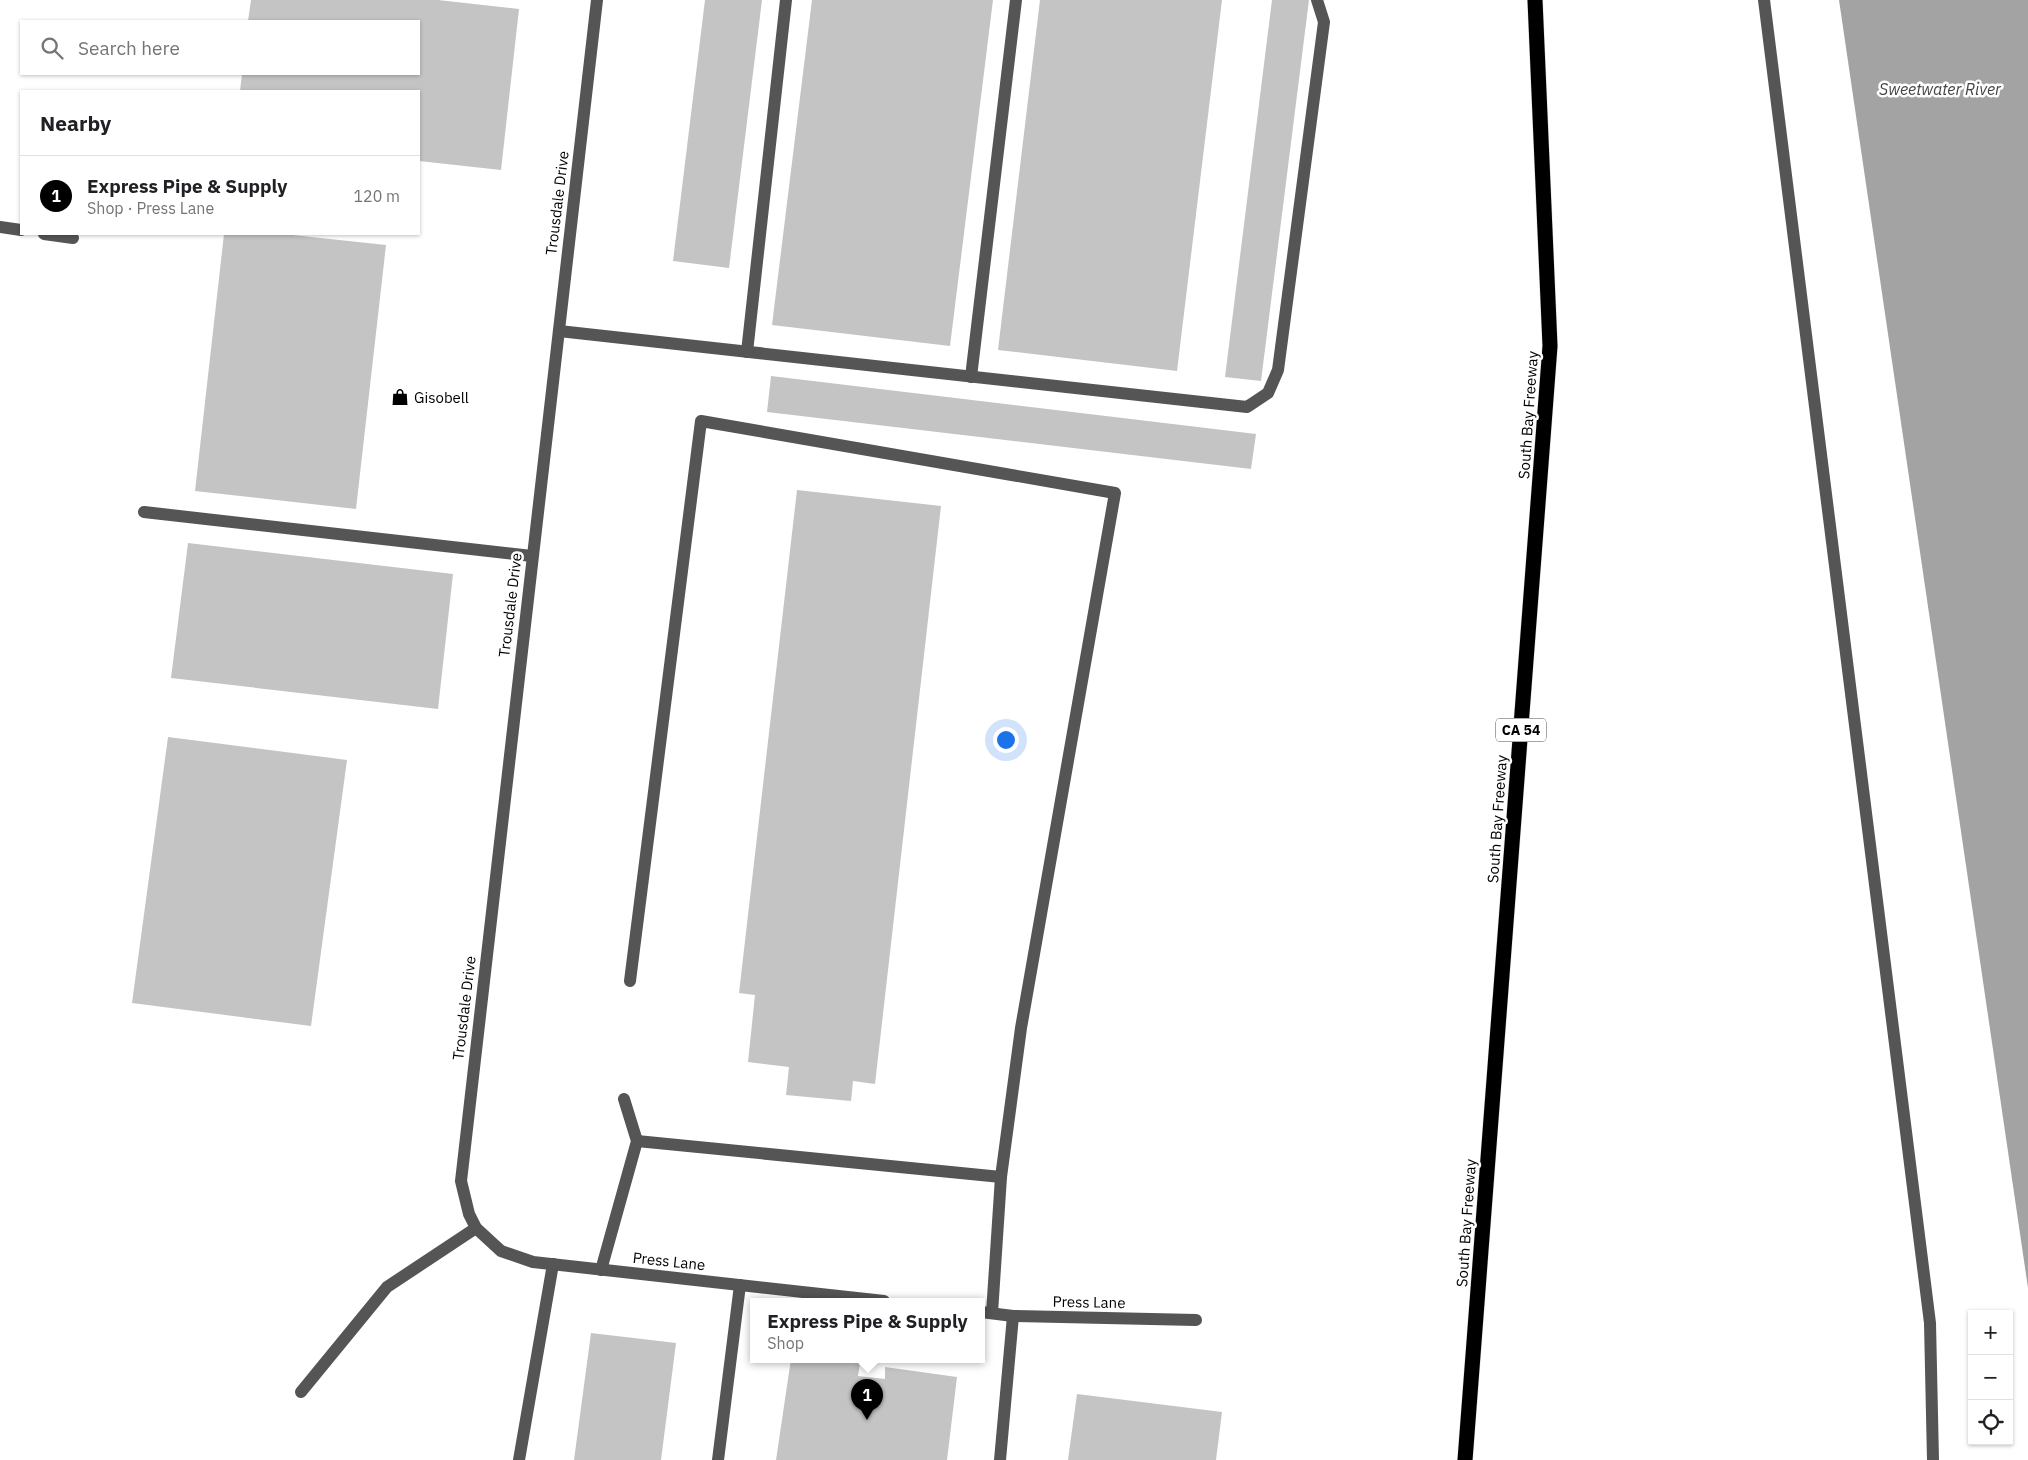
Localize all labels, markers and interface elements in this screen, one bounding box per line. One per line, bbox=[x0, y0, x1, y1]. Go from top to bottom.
search box bbox=[20, 20, 420, 75]
icon: search bbox=[38, 34, 66, 62]
text: Search here bbox=[78, 36, 180, 60]
water label: Sweetwater River bbox=[1879, 79, 2002, 99]
text: Nearby bbox=[40, 109, 111, 137]
street label: Trousdale Drive bbox=[541, 150, 573, 256]
text: Express Pipe & Supply bbox=[87, 174, 287, 198]
text: 1 bbox=[51, 186, 61, 206]
text: 120 m bbox=[353, 186, 400, 206]
text: Shop · Press Lane bbox=[87, 198, 214, 218]
street label: South Bay Freeway bbox=[1514, 350, 1542, 480]
shop icon: Gisobell bbox=[390, 387, 410, 407]
place label: Gisobell bbox=[414, 388, 469, 407]
street label: Trousdale Drive bbox=[494, 552, 526, 658]
road number: CA 54 bbox=[1496, 718, 1546, 742]
your location bbox=[993, 727, 1019, 753]
street label: South Bay Freeway bbox=[1483, 754, 1511, 884]
street label: Trousdale Drive bbox=[448, 955, 480, 1061]
street label: South Bay Freeway bbox=[1452, 1158, 1480, 1288]
street label: Press Lane bbox=[632, 1248, 706, 1274]
street label: Press Lane bbox=[1052, 1292, 1126, 1312]
popup bbox=[750, 1298, 985, 1363]
text: Express Pipe & Supply bbox=[767, 1309, 968, 1333]
map controls bbox=[1968, 1310, 2013, 1445]
button: + bbox=[1968, 1310, 2013, 1355]
text: Shop bbox=[767, 1333, 804, 1353]
button: − bbox=[1968, 1355, 2013, 1400]
pin: 1 bbox=[851, 1379, 883, 1420]
button: locate bbox=[1968, 1400, 2013, 1445]

